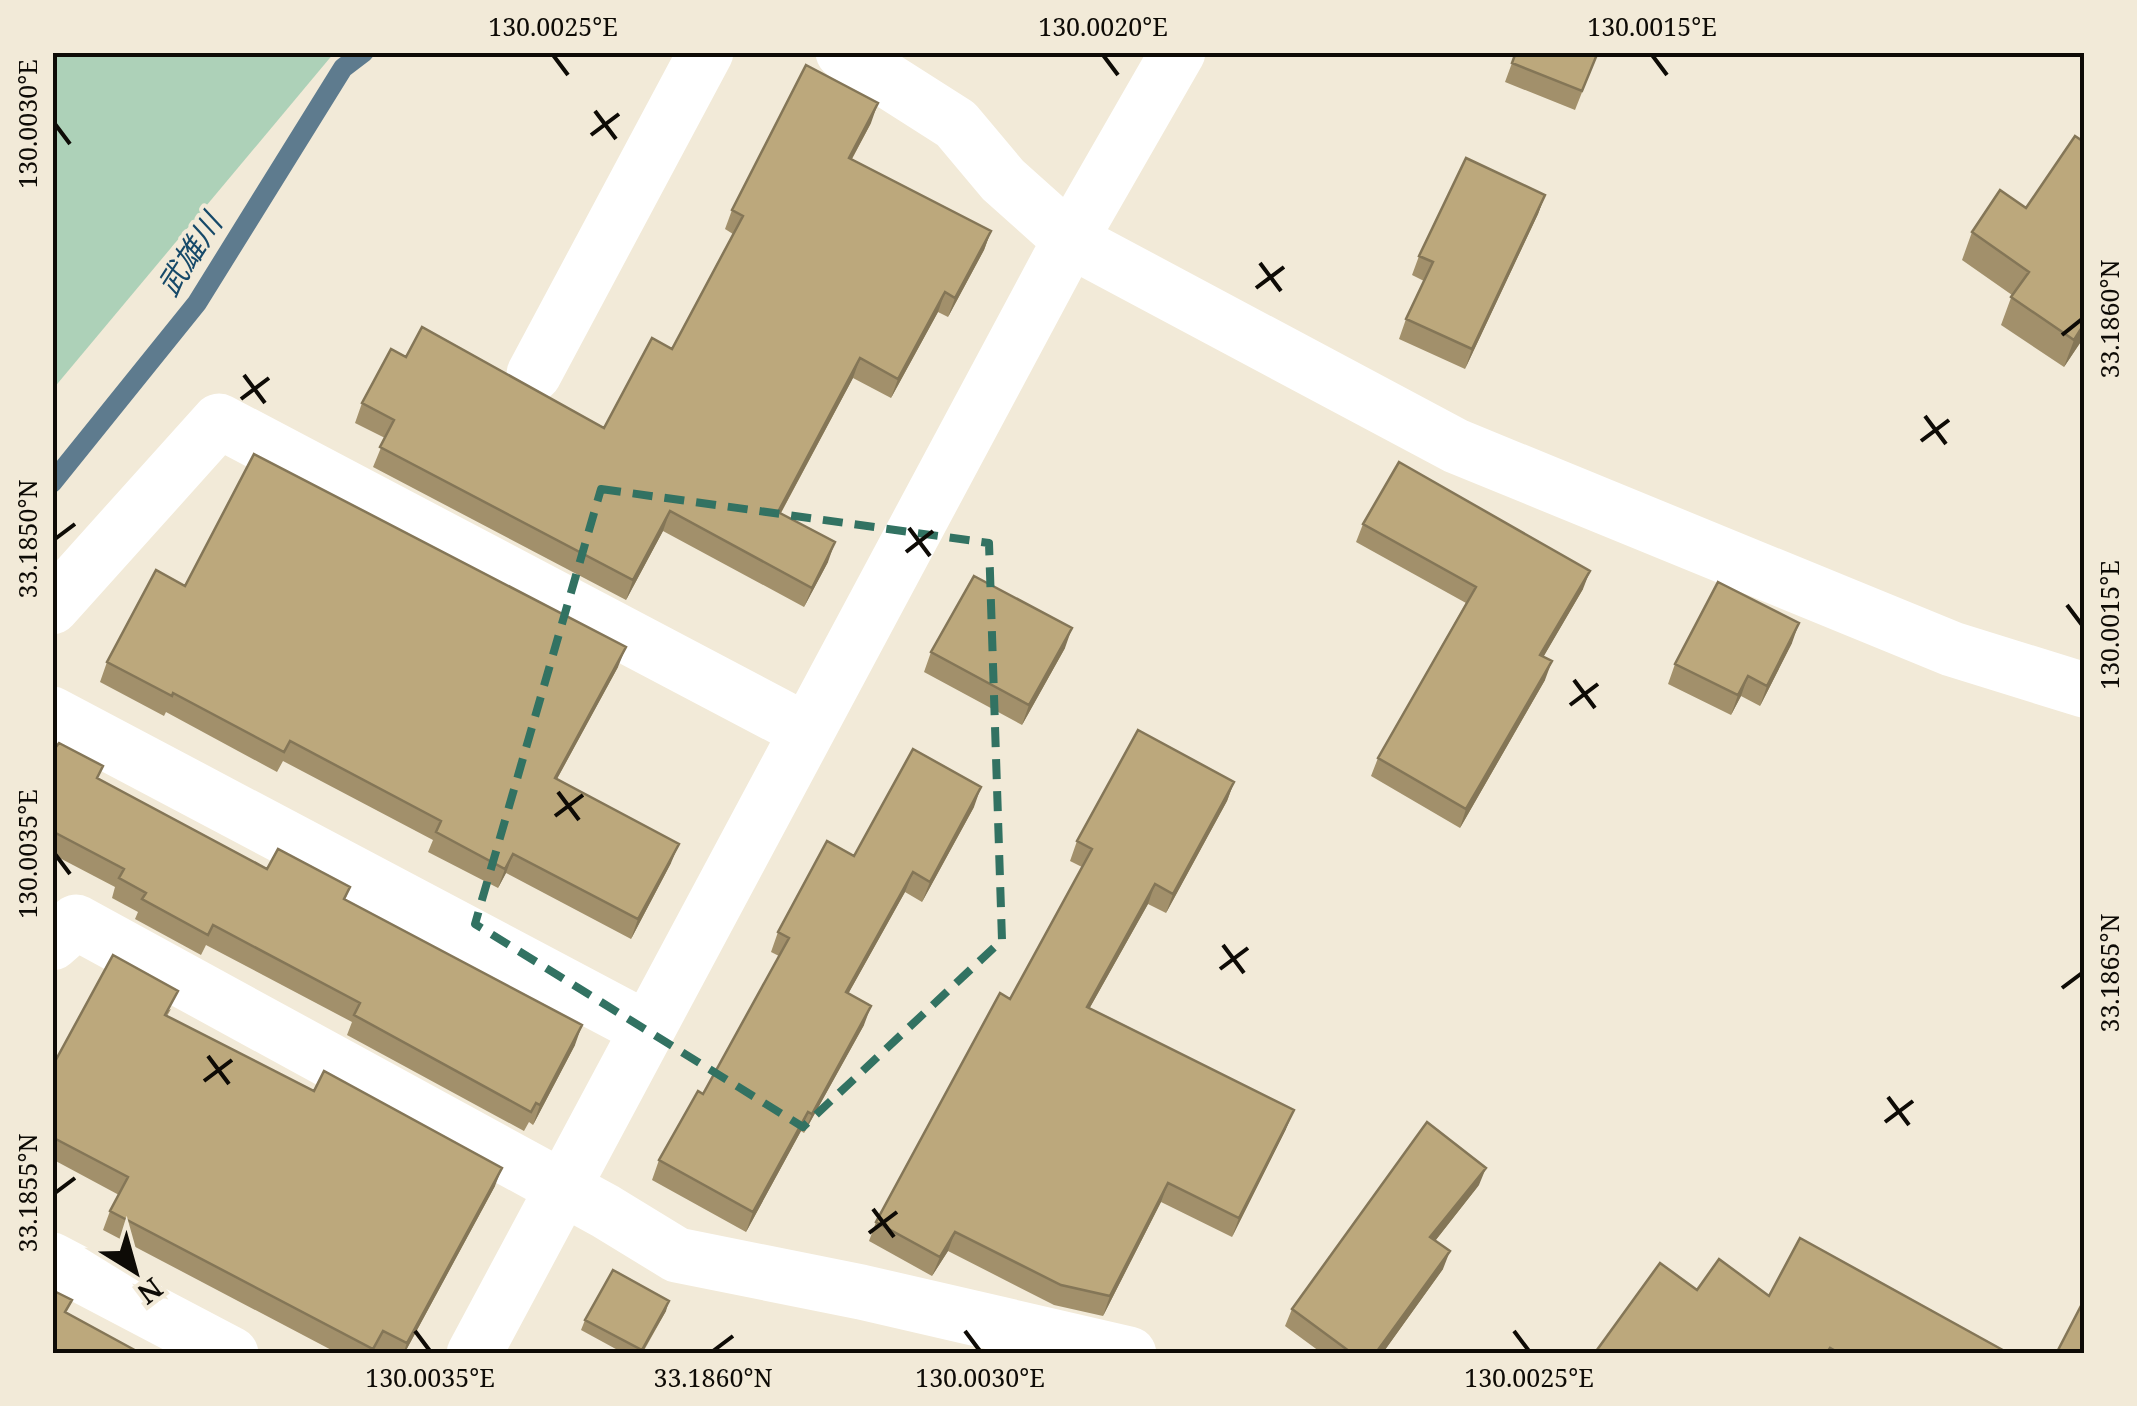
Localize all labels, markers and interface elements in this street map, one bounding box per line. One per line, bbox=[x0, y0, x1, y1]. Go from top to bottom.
text: 130.0025°E bbox=[488, 9, 618, 43]
text: 130.0020°E bbox=[1038, 9, 1168, 43]
text: 130.0015°E bbox=[1587, 9, 1717, 43]
text: 130.0030°E bbox=[10, 59, 44, 189]
water label: 武雄川 bbox=[147, 203, 232, 303]
text: 33.1860°N bbox=[2092, 259, 2126, 379]
text: 33.1850°N bbox=[10, 479, 44, 599]
text: 130.0015°E bbox=[2092, 560, 2126, 690]
text: 130.0035°E bbox=[10, 789, 44, 919]
text: 33.1865°N bbox=[2092, 913, 2126, 1033]
text: 33.1855°N bbox=[10, 1133, 44, 1253]
north arrow bbox=[85, 1221, 185, 1321]
text: N bbox=[130, 1270, 171, 1314]
text: 130.0035°E bbox=[365, 1360, 495, 1394]
text: 33.1860°N bbox=[653, 1360, 773, 1394]
text: 130.0030°E bbox=[915, 1360, 1045, 1394]
text: 130.0025°E bbox=[1464, 1360, 1594, 1394]

